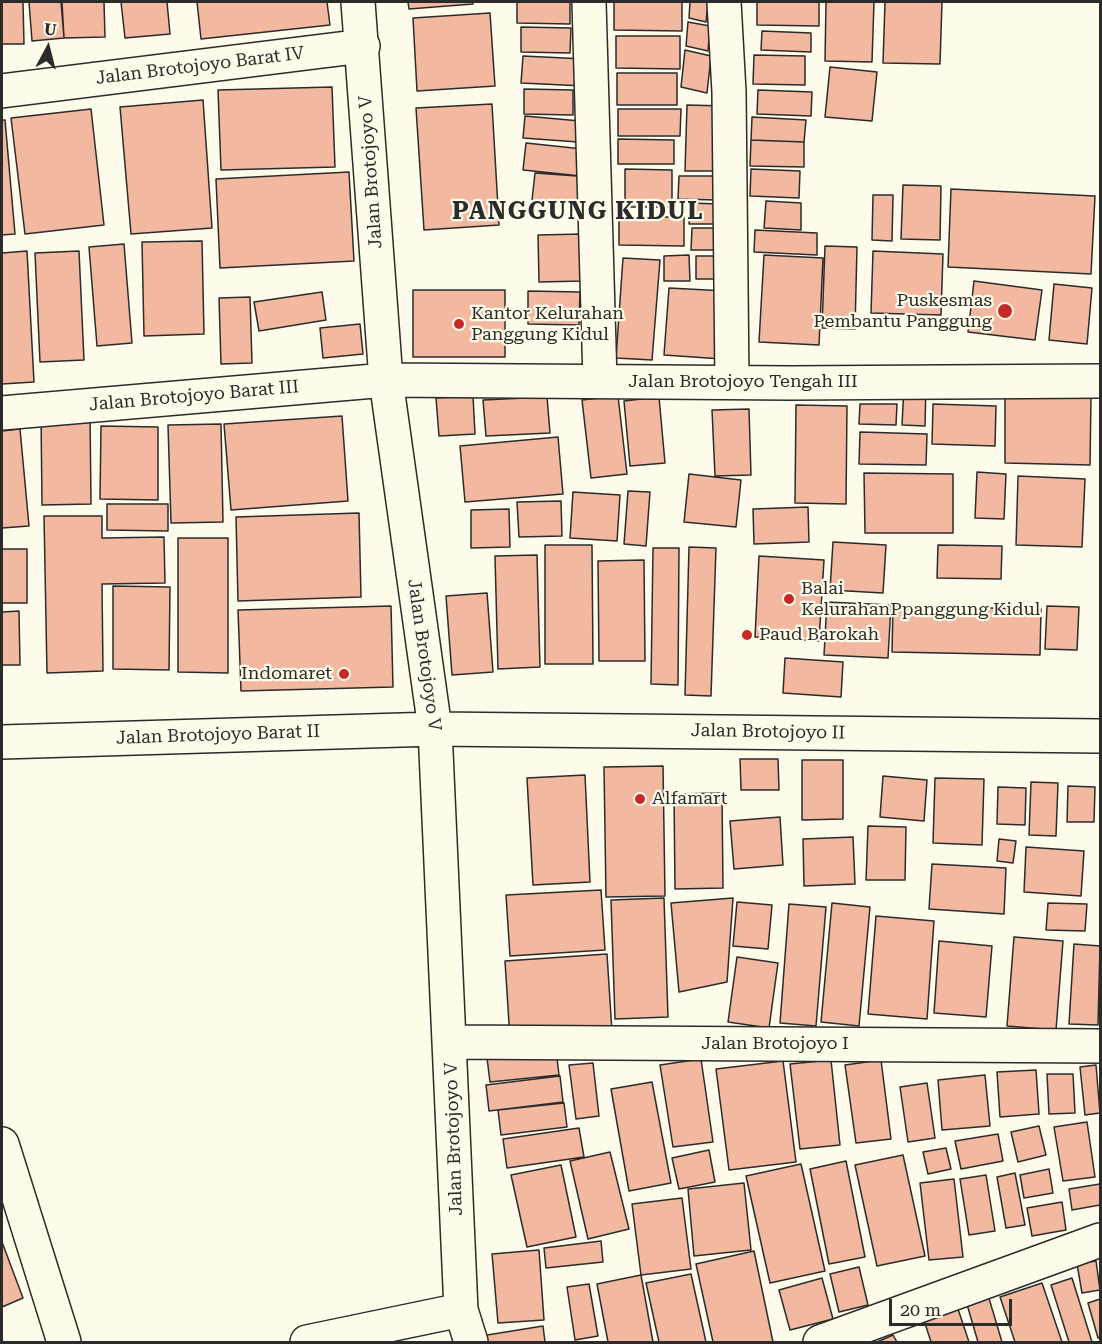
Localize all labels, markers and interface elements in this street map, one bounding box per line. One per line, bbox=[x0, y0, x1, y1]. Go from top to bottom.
north arrow bbox=[18, 18, 78, 78]
text: U bbox=[43, 19, 58, 40]
street label: Jalan Brotojoyo Barat IV bbox=[95, 42, 305, 90]
street label: Jalan Brotojoyo V bbox=[355, 95, 387, 249]
district label: PANGGUNG KIDUL bbox=[452, 198, 704, 226]
place label: Puskesmas Pembantu Panggung bbox=[813, 290, 992, 332]
marker: Puskesmas Pembantu Panggung bbox=[996, 302, 1014, 320]
place label: Kantor Kelurahan Panggung Kidul bbox=[471, 303, 624, 346]
marker: Kantor Kelurahan Panggung Kidul bbox=[452, 317, 466, 331]
street label: Jalan Brotojoyo Tengah III bbox=[628, 371, 858, 393]
street label: Jalan Brotojoyo Barat III bbox=[88, 376, 300, 416]
street label: Jalan Brotojoyo V bbox=[403, 578, 445, 732]
place label: Balai KelurahanPpanggung Kidul bbox=[801, 578, 1040, 620]
marker: Balai KelurahanPpanggung Kidul bbox=[782, 592, 796, 606]
place label: Paud Barokah bbox=[759, 624, 879, 646]
marker: Paud Barokah bbox=[740, 628, 754, 642]
place label: Indomaret bbox=[241, 663, 332, 685]
marker: Indomaret bbox=[337, 667, 351, 681]
street label: Jalan Brotojoyo II bbox=[691, 720, 845, 744]
street label: Jalan Brotojoyo Barat II bbox=[116, 721, 320, 749]
place label: Alfamart bbox=[652, 788, 727, 810]
marker: Alfamart bbox=[633, 792, 647, 806]
street label: Jalan Brotojoyo I bbox=[701, 1033, 849, 1055]
street label: Jalan Brotojoyo V bbox=[441, 1062, 467, 1216]
scale bar bbox=[892, 1287, 1015, 1325]
text: 20 m bbox=[900, 1299, 941, 1320]

